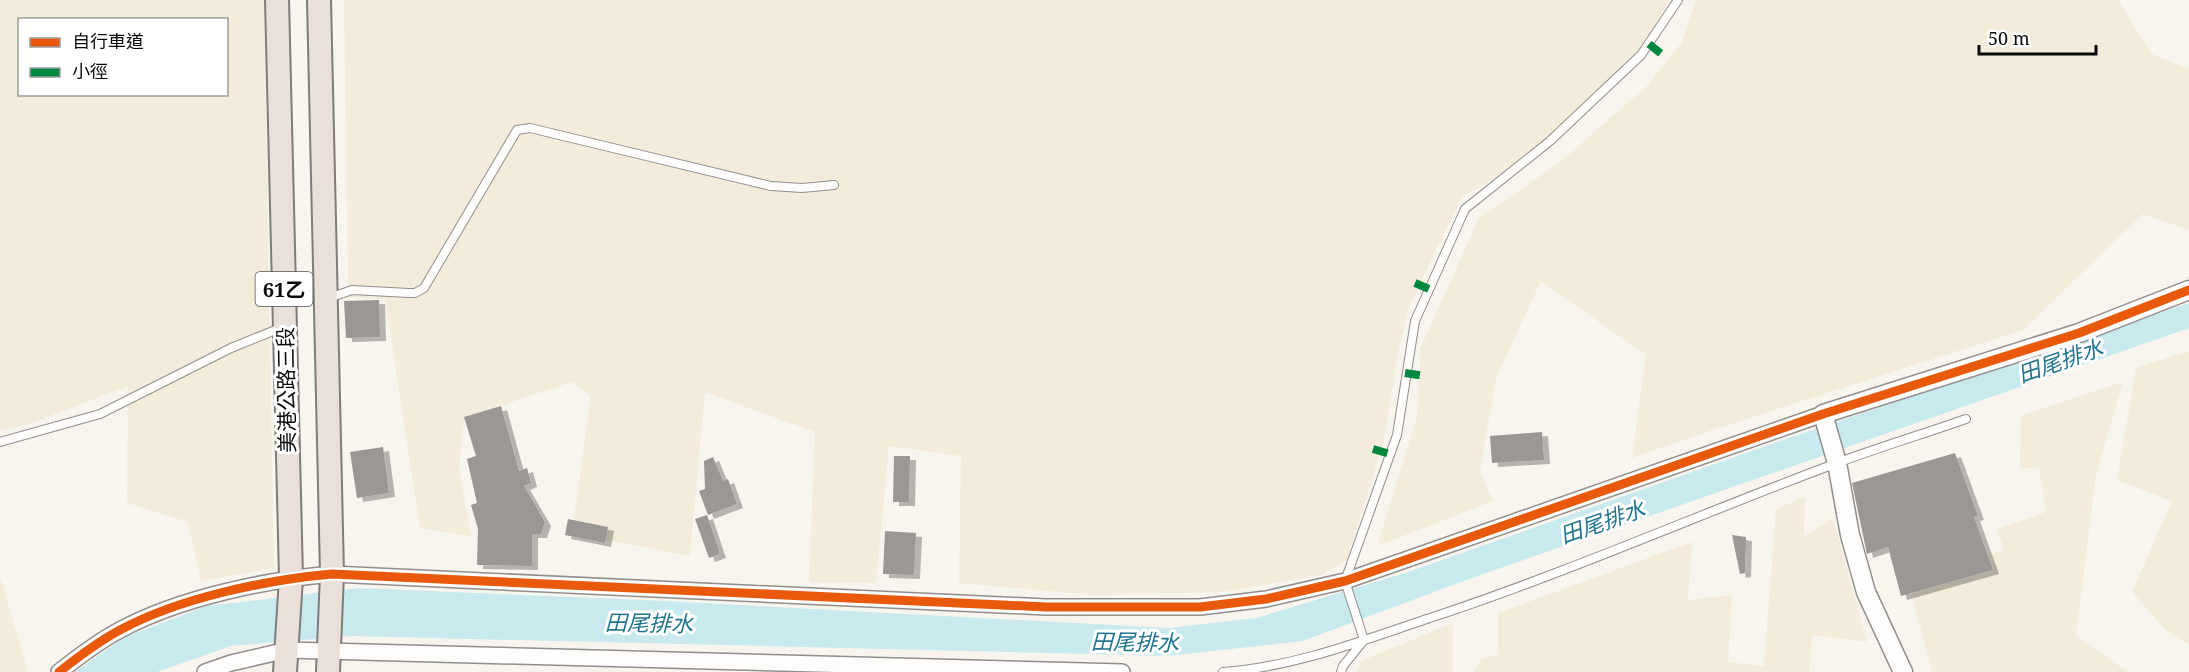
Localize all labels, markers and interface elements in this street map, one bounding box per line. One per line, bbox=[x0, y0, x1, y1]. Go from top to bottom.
legend bbox=[18, 18, 228, 96]
scale bar bbox=[1979, 18, 2096, 56]
text: 50 m bbox=[1988, 26, 2030, 50]
text: 自行車道 bbox=[72, 29, 144, 53]
text: 小徑 bbox=[72, 59, 108, 83]
road number: 61乙 bbox=[256, 272, 312, 306]
street label: 美港公路三段 bbox=[271, 327, 301, 453]
water label: 田尾排水 bbox=[2014, 331, 2107, 389]
water label: 田尾排水 bbox=[1556, 492, 1649, 550]
water label: 田尾排水 bbox=[605, 606, 694, 638]
water label: 田尾排水 bbox=[1091, 625, 1180, 657]

